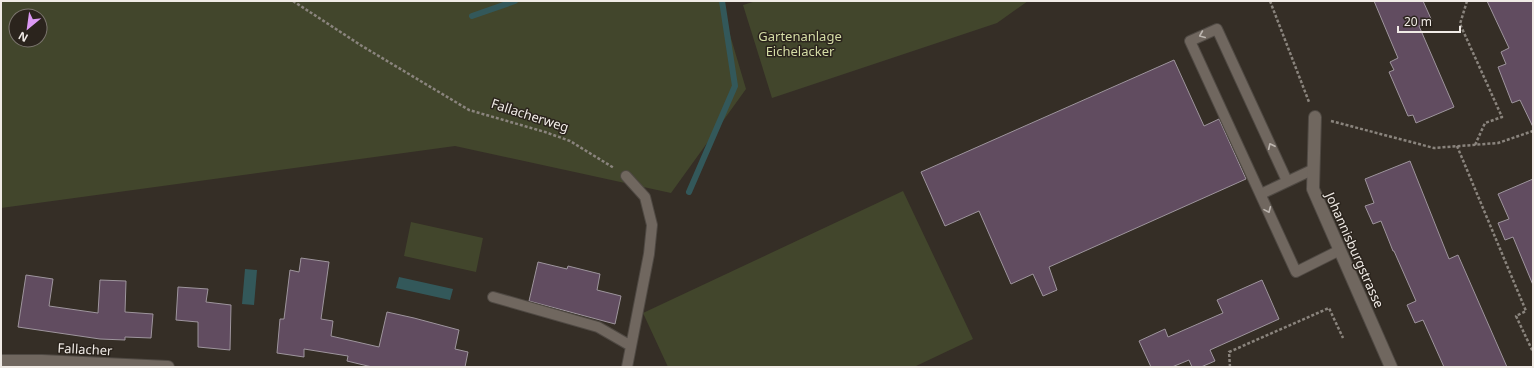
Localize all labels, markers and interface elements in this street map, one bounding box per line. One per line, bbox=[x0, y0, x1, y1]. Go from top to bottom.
north arrow bbox=[8, 8, 48, 48]
scale bar bbox=[1398, 8, 1460, 34]
text: 20 m bbox=[1404, 13, 1432, 30]
park label: Gartenanlage Eichelacker bbox=[758, 27, 842, 60]
text: N bbox=[15, 28, 30, 46]
one-way arrow bbox=[1199, 31, 1206, 39]
street label: Fallacherweg bbox=[489, 94, 571, 136]
one-way arrow bbox=[1267, 142, 1275, 149]
street label: Johannisburgstrasse bbox=[1321, 188, 1389, 311]
one-way arrow bbox=[1263, 205, 1271, 213]
street label: Fallacher bbox=[57, 339, 114, 359]

